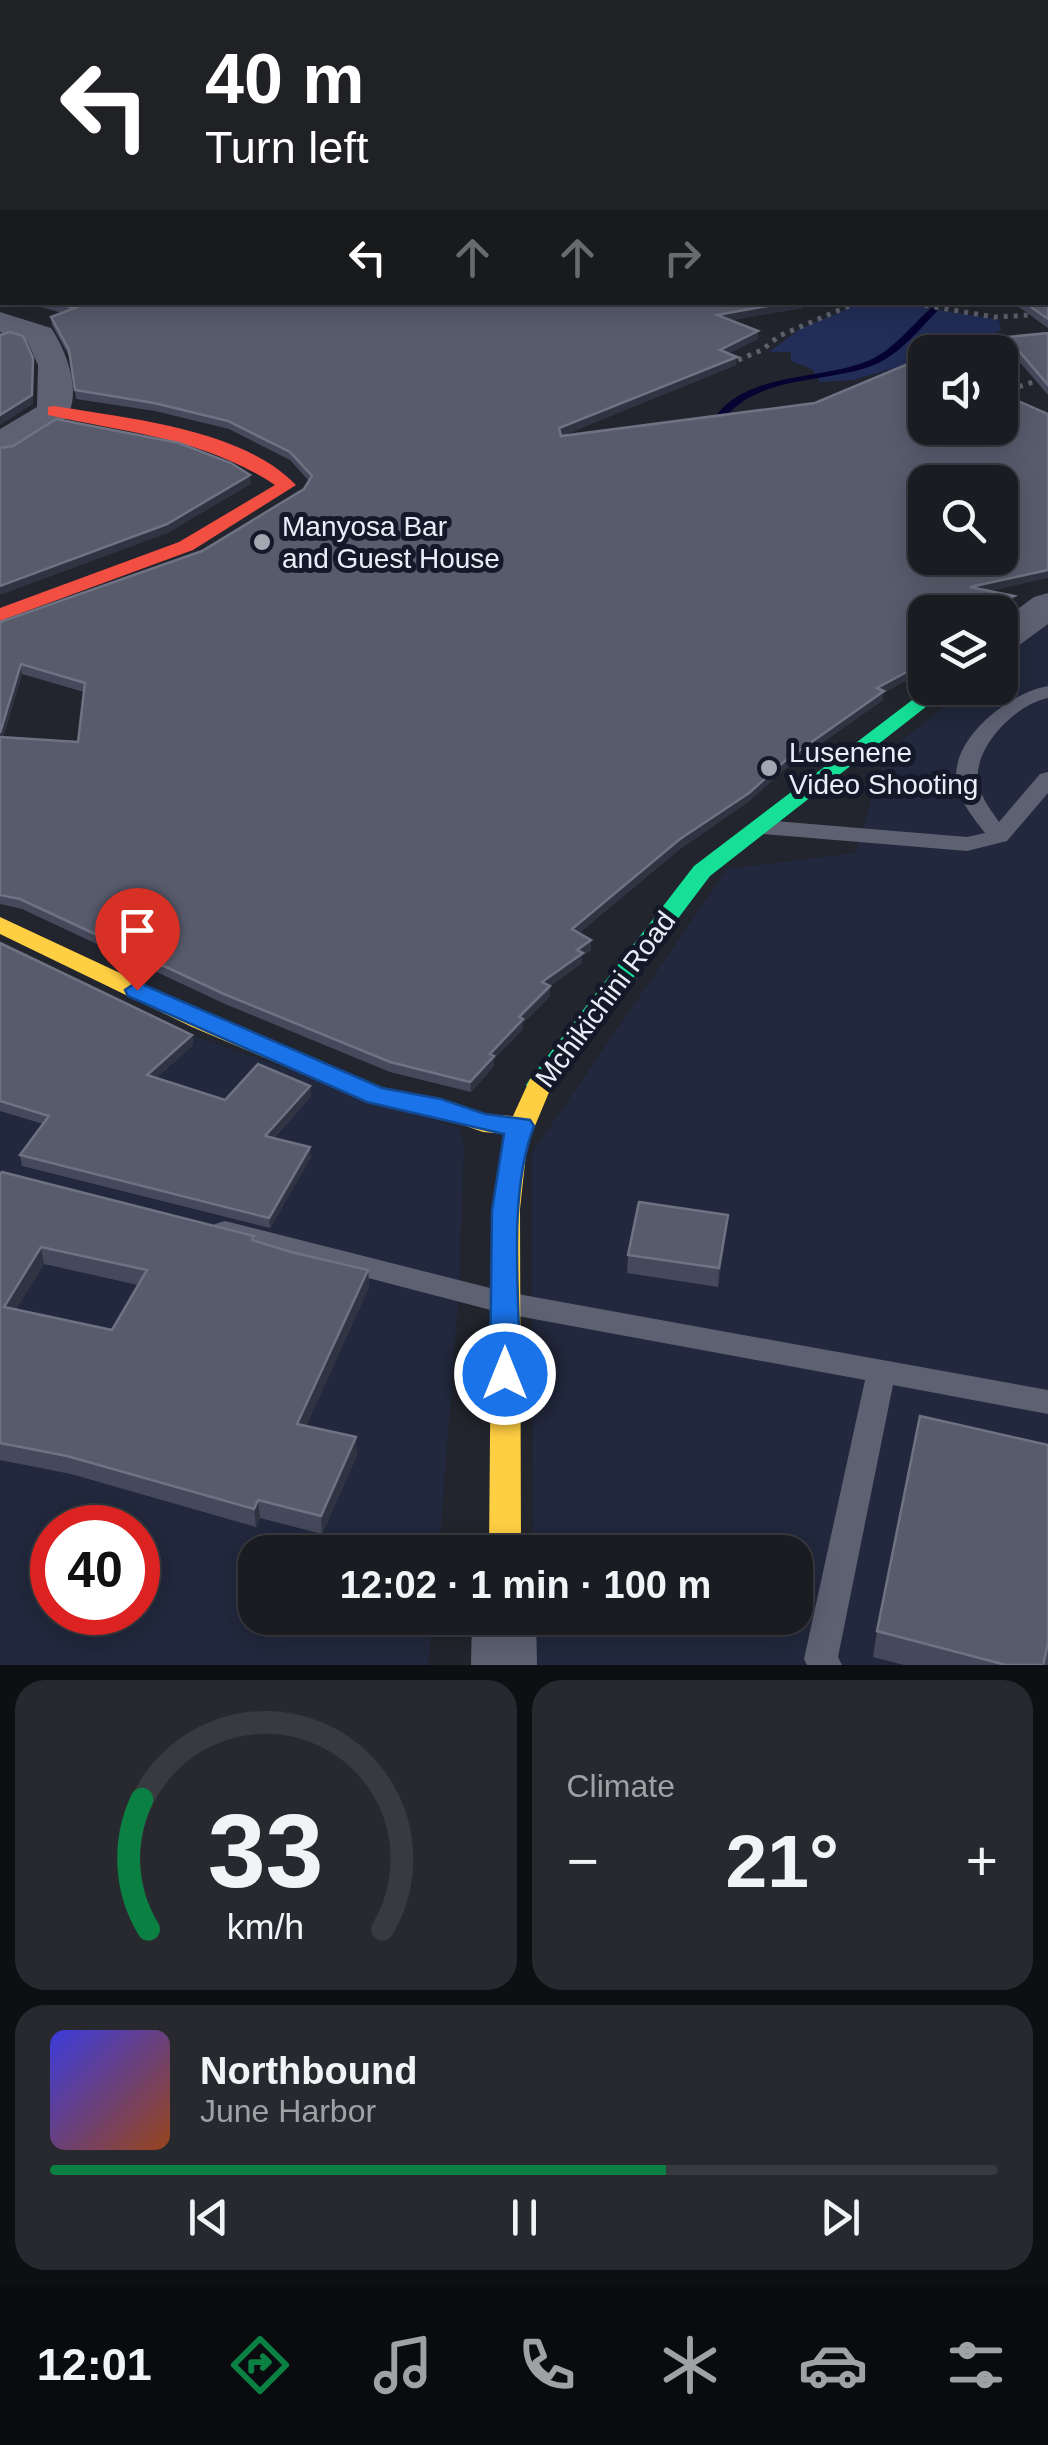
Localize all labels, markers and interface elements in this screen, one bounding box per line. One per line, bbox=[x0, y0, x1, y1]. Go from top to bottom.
icon: left bbox=[40, 40, 170, 170]
text: 40 m bbox=[205, 40, 365, 118]
text: Turn left bbox=[205, 122, 368, 173]
icon: left bbox=[340, 230, 395, 285]
icon: ahead bbox=[445, 230, 500, 285]
icon: ahead bbox=[550, 230, 605, 285]
icon: right bbox=[655, 230, 710, 285]
map controls bbox=[908, 335, 1018, 705]
button: sound bbox=[908, 335, 1018, 445]
button: search bbox=[908, 465, 1018, 575]
place label: Manyosa Bar and Guest House bbox=[282, 511, 500, 574]
marker: Manyosa Bar and Guest House bbox=[251, 531, 273, 553]
button: layers bbox=[908, 595, 1018, 705]
place label: Lusenene Video Shooting bbox=[789, 737, 978, 800]
marker: Lusenene Video Shooting bbox=[758, 757, 780, 779]
pin bbox=[95, 888, 180, 991]
icon: arrive bbox=[110, 903, 165, 958]
street label: Mchikichini Road bbox=[529, 905, 681, 1093]
position arrow bbox=[453, 1322, 557, 1426]
speed limit sign: 40 bbox=[30, 1505, 160, 1635]
text: 12:02 · 1 min · 100 m bbox=[340, 1564, 711, 1606]
text: Climate bbox=[567, 1768, 675, 1804]
text: 33 bbox=[208, 1793, 324, 1909]
text: 21° bbox=[726, 1819, 839, 1903]
text: − bbox=[567, 1830, 599, 1892]
text: + bbox=[966, 1830, 998, 1892]
text: km/h bbox=[227, 1907, 304, 1947]
text: Northbound bbox=[200, 2050, 417, 2092]
text: June Harbor bbox=[200, 2093, 376, 2129]
icon: previous bbox=[181, 2190, 236, 2245]
icon: pause bbox=[497, 2190, 552, 2245]
icon: next bbox=[813, 2190, 868, 2245]
icon: directions bbox=[225, 2330, 295, 2400]
icon: music bbox=[368, 2330, 438, 2400]
icon: phone bbox=[512, 2330, 582, 2400]
icon: climate bbox=[655, 2330, 725, 2400]
icon: car bbox=[798, 2330, 868, 2400]
icon: filters bbox=[941, 2330, 1011, 2400]
text: 12:01 bbox=[37, 2339, 152, 2390]

